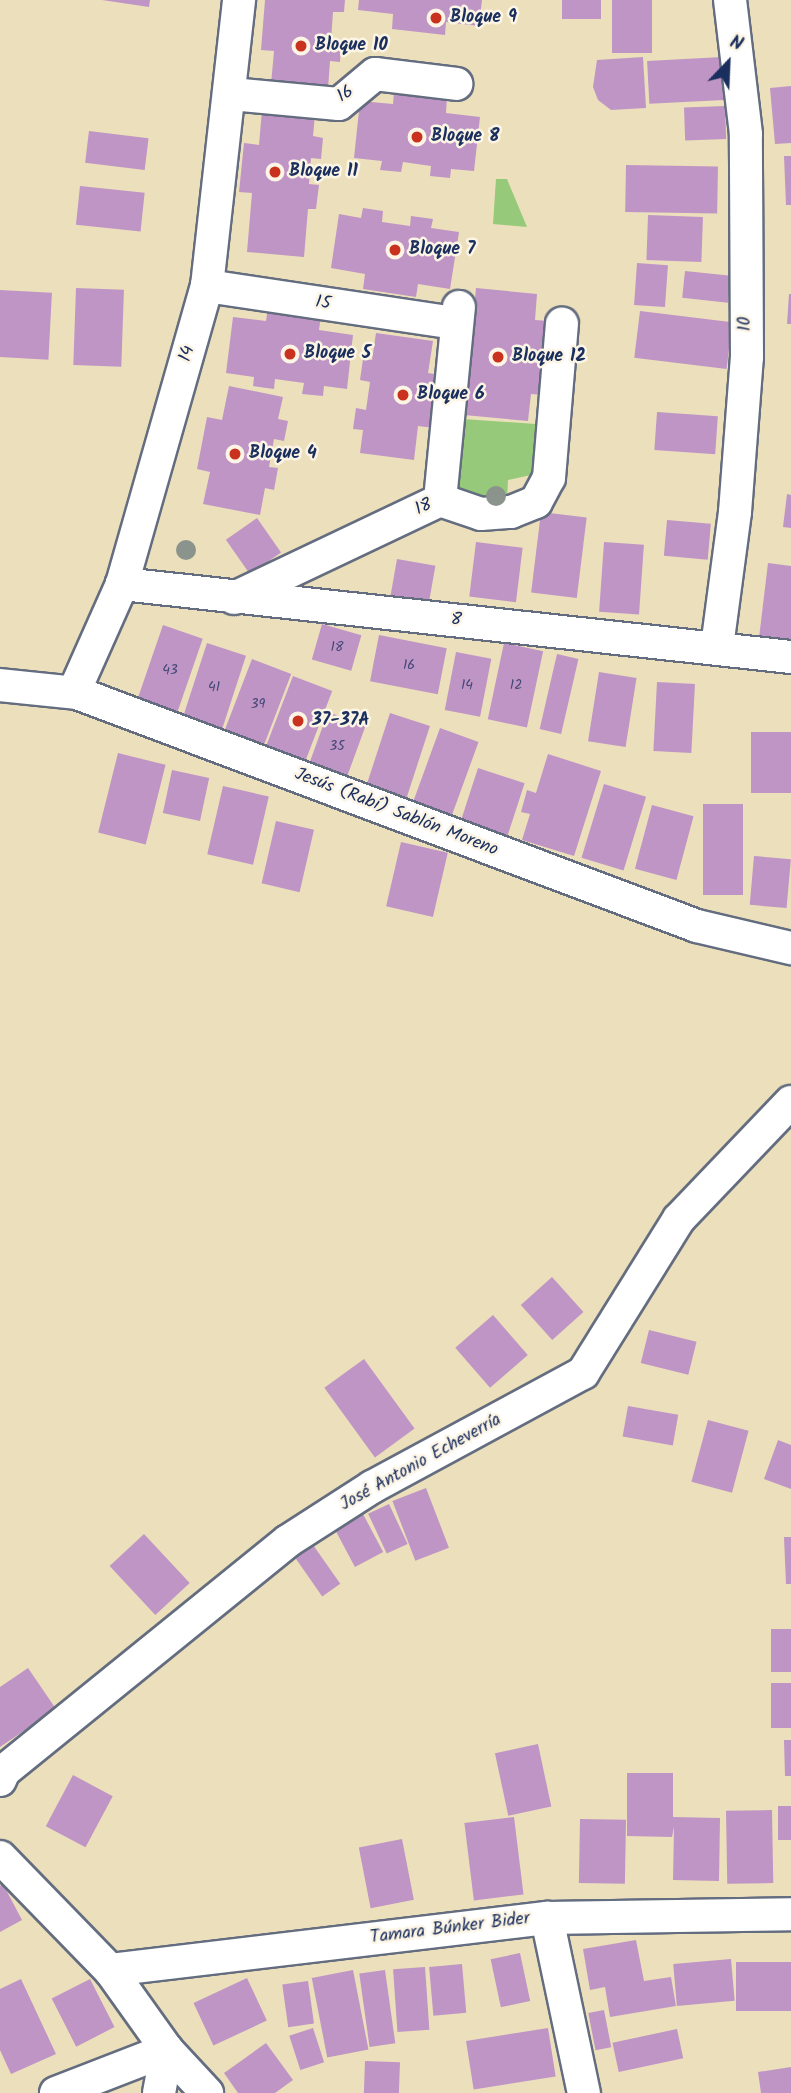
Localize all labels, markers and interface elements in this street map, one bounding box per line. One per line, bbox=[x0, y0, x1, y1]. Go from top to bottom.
place label: Bloque 9 bbox=[450, 7, 517, 29]
marker: Bloque 9 bbox=[428, 10, 444, 26]
north arrow bbox=[693, 28, 763, 98]
text: N bbox=[725, 28, 748, 60]
place label: Bloque 10 bbox=[315, 35, 388, 57]
marker: Bloque 10 bbox=[293, 38, 309, 54]
street label: 16 bbox=[334, 82, 358, 108]
place label: Bloque 8 bbox=[431, 126, 500, 148]
marker: Bloque 8 bbox=[409, 129, 425, 145]
place label: Bloque 11 bbox=[289, 161, 358, 183]
marker: Bloque 11 bbox=[267, 164, 283, 180]
place label: Bloque 7 bbox=[409, 239, 476, 261]
marker: Bloque 7 bbox=[387, 242, 403, 258]
street label: 15 bbox=[314, 292, 332, 316]
street label: 10 bbox=[735, 316, 757, 332]
place label: Bloque 5 bbox=[304, 343, 371, 365]
street label: 14 bbox=[175, 344, 201, 364]
marker: Bloque 5 bbox=[282, 346, 298, 362]
place label: Bloque 12 bbox=[512, 346, 586, 368]
marker: Bloque 12 bbox=[490, 349, 506, 365]
place label: Bloque 6 bbox=[417, 384, 485, 406]
marker: Bloque 6 bbox=[395, 387, 411, 403]
place label: Bloque 4 bbox=[249, 443, 317, 465]
marker: Bloque 4 bbox=[227, 446, 243, 462]
street label: 18 bbox=[412, 495, 436, 521]
street label: 8 bbox=[449, 610, 463, 632]
house number: 18 bbox=[331, 639, 343, 655]
house number: 16 bbox=[403, 657, 415, 673]
house number: 43 bbox=[162, 662, 178, 678]
house number: 14 bbox=[461, 677, 473, 693]
house number: 12 bbox=[510, 677, 522, 693]
house number: 41 bbox=[208, 679, 220, 695]
house number: 39 bbox=[251, 696, 265, 712]
place label: 37-37A bbox=[312, 710, 370, 732]
marker: 37-37A bbox=[290, 713, 306, 729]
house number: 35 bbox=[329, 738, 345, 754]
street label: Jesús (Rabí) Sablón Moreno bbox=[291, 764, 501, 862]
street label: José Antonio Echeverría bbox=[337, 1410, 505, 1516]
street label: Tamara Búnker Bider bbox=[369, 1908, 531, 1950]

